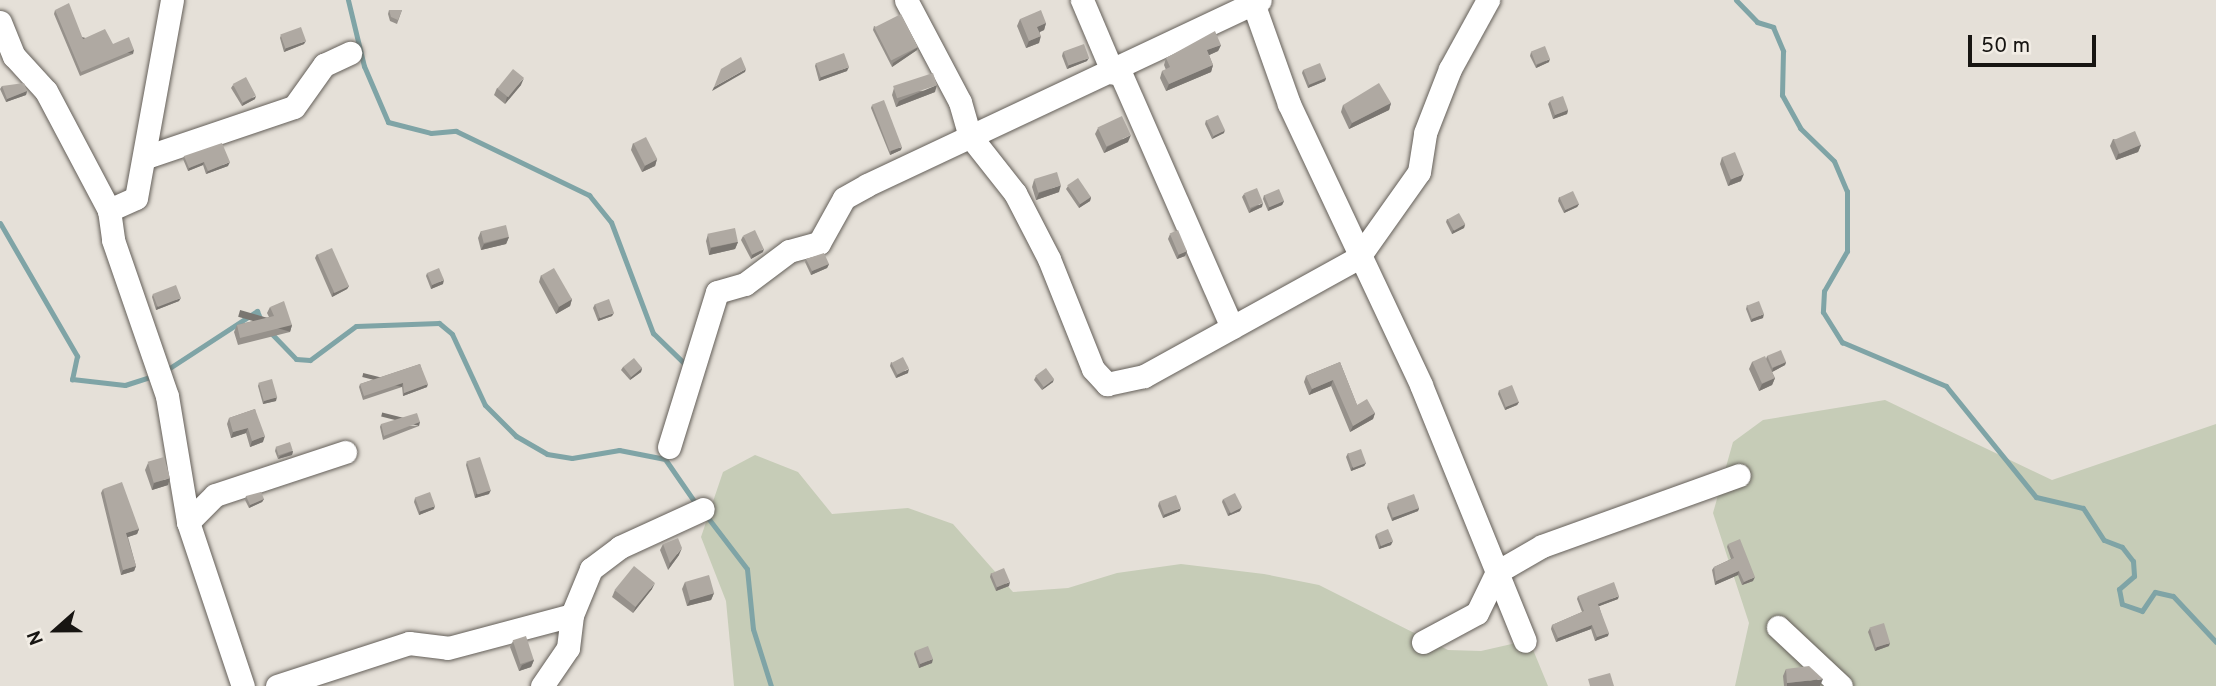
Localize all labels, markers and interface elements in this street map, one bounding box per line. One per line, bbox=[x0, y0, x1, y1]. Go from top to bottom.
scale bar bbox=[1971, 21, 2099, 65]
text: 50 m bbox=[1981, 33, 2030, 60]
north arrow bbox=[21, 595, 91, 665]
text: N bbox=[23, 627, 50, 648]

